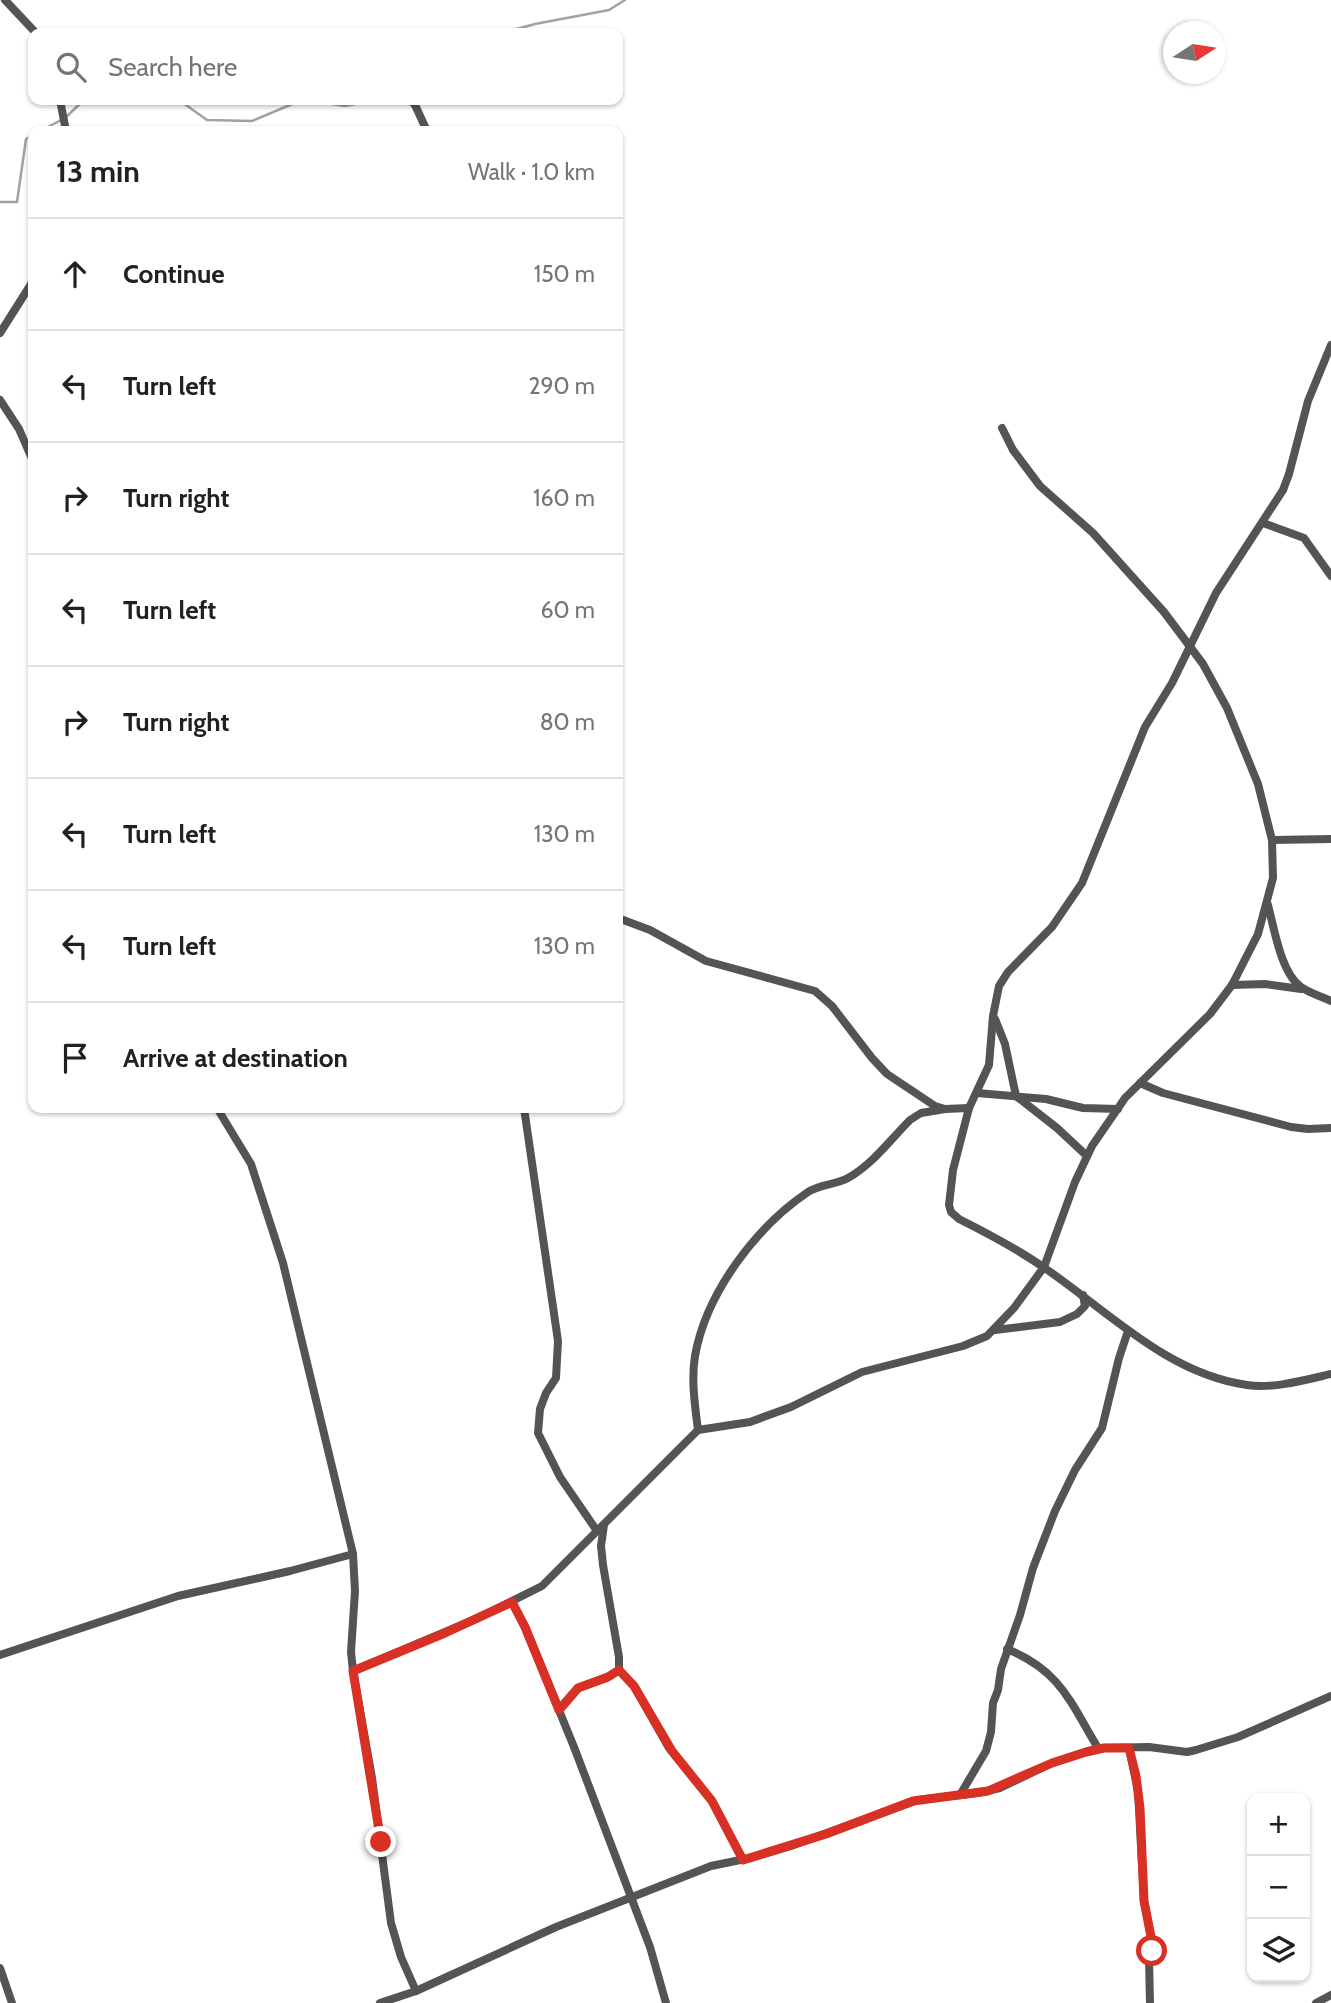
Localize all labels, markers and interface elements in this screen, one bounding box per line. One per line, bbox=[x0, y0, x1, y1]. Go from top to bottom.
north arrow bbox=[1163, 21, 1226, 84]
search box bbox=[28, 28, 623, 105]
icon: search bbox=[52, 48, 90, 86]
text: Search here bbox=[108, 51, 237, 83]
text: 13 min bbox=[56, 153, 140, 190]
text: Walk · 1.0 km bbox=[468, 158, 595, 186]
icon: ahead bbox=[56, 255, 94, 293]
text: Continue bbox=[123, 258, 225, 290]
text: 150 m bbox=[534, 260, 595, 288]
icon: left bbox=[56, 367, 94, 405]
text: Turn left bbox=[123, 370, 216, 402]
text: 290 m bbox=[528, 372, 595, 400]
icon: right bbox=[56, 479, 94, 517]
text: Turn right bbox=[123, 482, 229, 514]
text: 160 m bbox=[533, 484, 595, 512]
icon: left bbox=[56, 591, 94, 629]
text: Turn left bbox=[123, 594, 216, 626]
text: 60 m bbox=[541, 596, 595, 624]
icon: right bbox=[56, 703, 94, 741]
text: Turn right bbox=[123, 706, 229, 738]
text: 80 m bbox=[540, 708, 595, 736]
icon: left bbox=[56, 815, 94, 853]
text: Turn left bbox=[123, 818, 216, 850]
text: 130 m bbox=[534, 820, 595, 848]
icon: left bbox=[56, 927, 94, 965]
text: Turn left bbox=[123, 930, 216, 962]
text: 130 m bbox=[534, 932, 595, 960]
icon: arrive bbox=[56, 1039, 94, 1077]
text: Arrive at destination bbox=[123, 1042, 348, 1074]
map controls bbox=[1247, 1793, 1310, 1982]
button: + bbox=[1247, 1793, 1310, 1856]
route end bbox=[365, 1826, 396, 1857]
button: − bbox=[1247, 1856, 1310, 1919]
button: layers bbox=[1247, 1919, 1310, 1982]
route start bbox=[1136, 1935, 1167, 1966]

